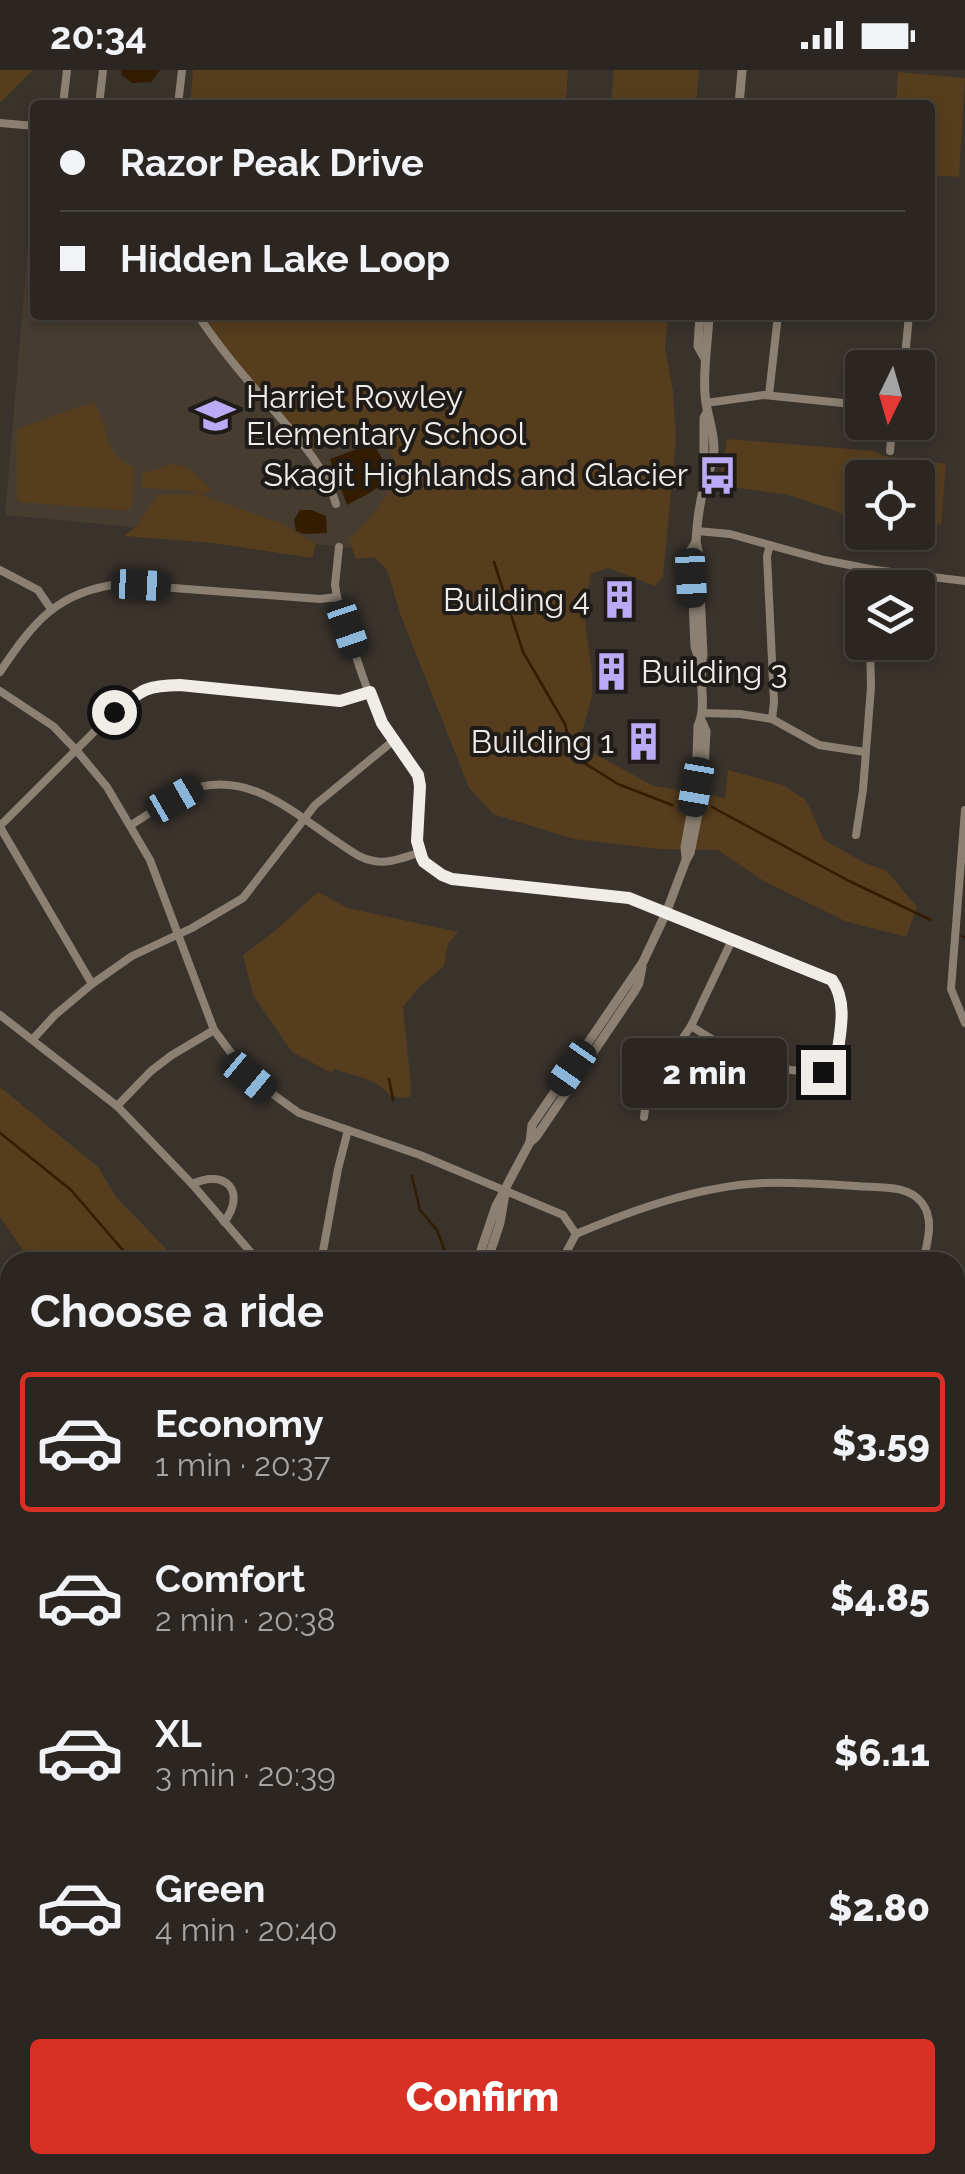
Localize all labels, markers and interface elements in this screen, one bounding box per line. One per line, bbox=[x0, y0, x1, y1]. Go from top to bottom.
text: 20:34 bbox=[50, 13, 147, 58]
text: Razor Peak Drive bbox=[120, 140, 424, 185]
text: Hidden Lake Loop bbox=[120, 236, 450, 281]
north arrow bbox=[845, 350, 935, 440]
map controls bbox=[845, 350, 935, 660]
place label: Harriet Rowley Elementary School bbox=[246, 378, 526, 452]
school or university icon: Harriet Rowley Elementary School bbox=[195, 394, 237, 436]
bus stop icon: Skagit Highlands and Glacier bbox=[697, 454, 739, 496]
place label: Skagit Highlands and Glacier bbox=[263, 456, 688, 493]
button: locate bbox=[845, 460, 935, 550]
car bbox=[674, 547, 708, 609]
car bbox=[110, 568, 172, 602]
button: layers bbox=[845, 570, 935, 660]
building icon: Building 4 bbox=[599, 579, 641, 621]
place label: Building 4 bbox=[443, 581, 590, 618]
car bbox=[324, 596, 372, 662]
building icon: Building 3 bbox=[590, 651, 632, 693]
place label: Building 3 bbox=[641, 653, 788, 690]
route start bbox=[92, 690, 137, 735]
building icon: Building 1 bbox=[623, 721, 665, 763]
place label: Building 1 bbox=[471, 723, 614, 760]
car bbox=[676, 755, 716, 819]
car bbox=[142, 771, 208, 827]
car bbox=[543, 1035, 601, 1101]
callout: 2 min bbox=[623, 1037, 788, 1107]
car bbox=[216, 1046, 282, 1108]
route end bbox=[801, 1050, 846, 1095]
text: 2 min bbox=[662, 1054, 747, 1091]
text: Choose a ride bbox=[30, 1285, 324, 1338]
icon: car bbox=[35, 1397, 125, 1487]
text: Economy bbox=[155, 1401, 324, 1446]
text: $3.59 bbox=[832, 1420, 930, 1465]
text: 1 min · 20:37 bbox=[155, 1446, 331, 1483]
icon: car bbox=[35, 1552, 125, 1642]
text: Comfort bbox=[155, 1556, 305, 1601]
text: $4.85 bbox=[830, 1575, 930, 1620]
text: 2 min · 20:38 bbox=[155, 1601, 336, 1638]
icon: car bbox=[35, 1707, 125, 1797]
text: XL bbox=[155, 1711, 202, 1756]
text: $6.11 bbox=[834, 1730, 930, 1775]
text: 3 min · 20:39 bbox=[155, 1756, 336, 1793]
icon: car bbox=[35, 1862, 125, 1952]
text: Green bbox=[155, 1866, 265, 1911]
text: $2.80 bbox=[828, 1885, 930, 1930]
text: 4 min · 20:40 bbox=[155, 1911, 337, 1948]
button: Confirm bbox=[30, 2039, 935, 2154]

